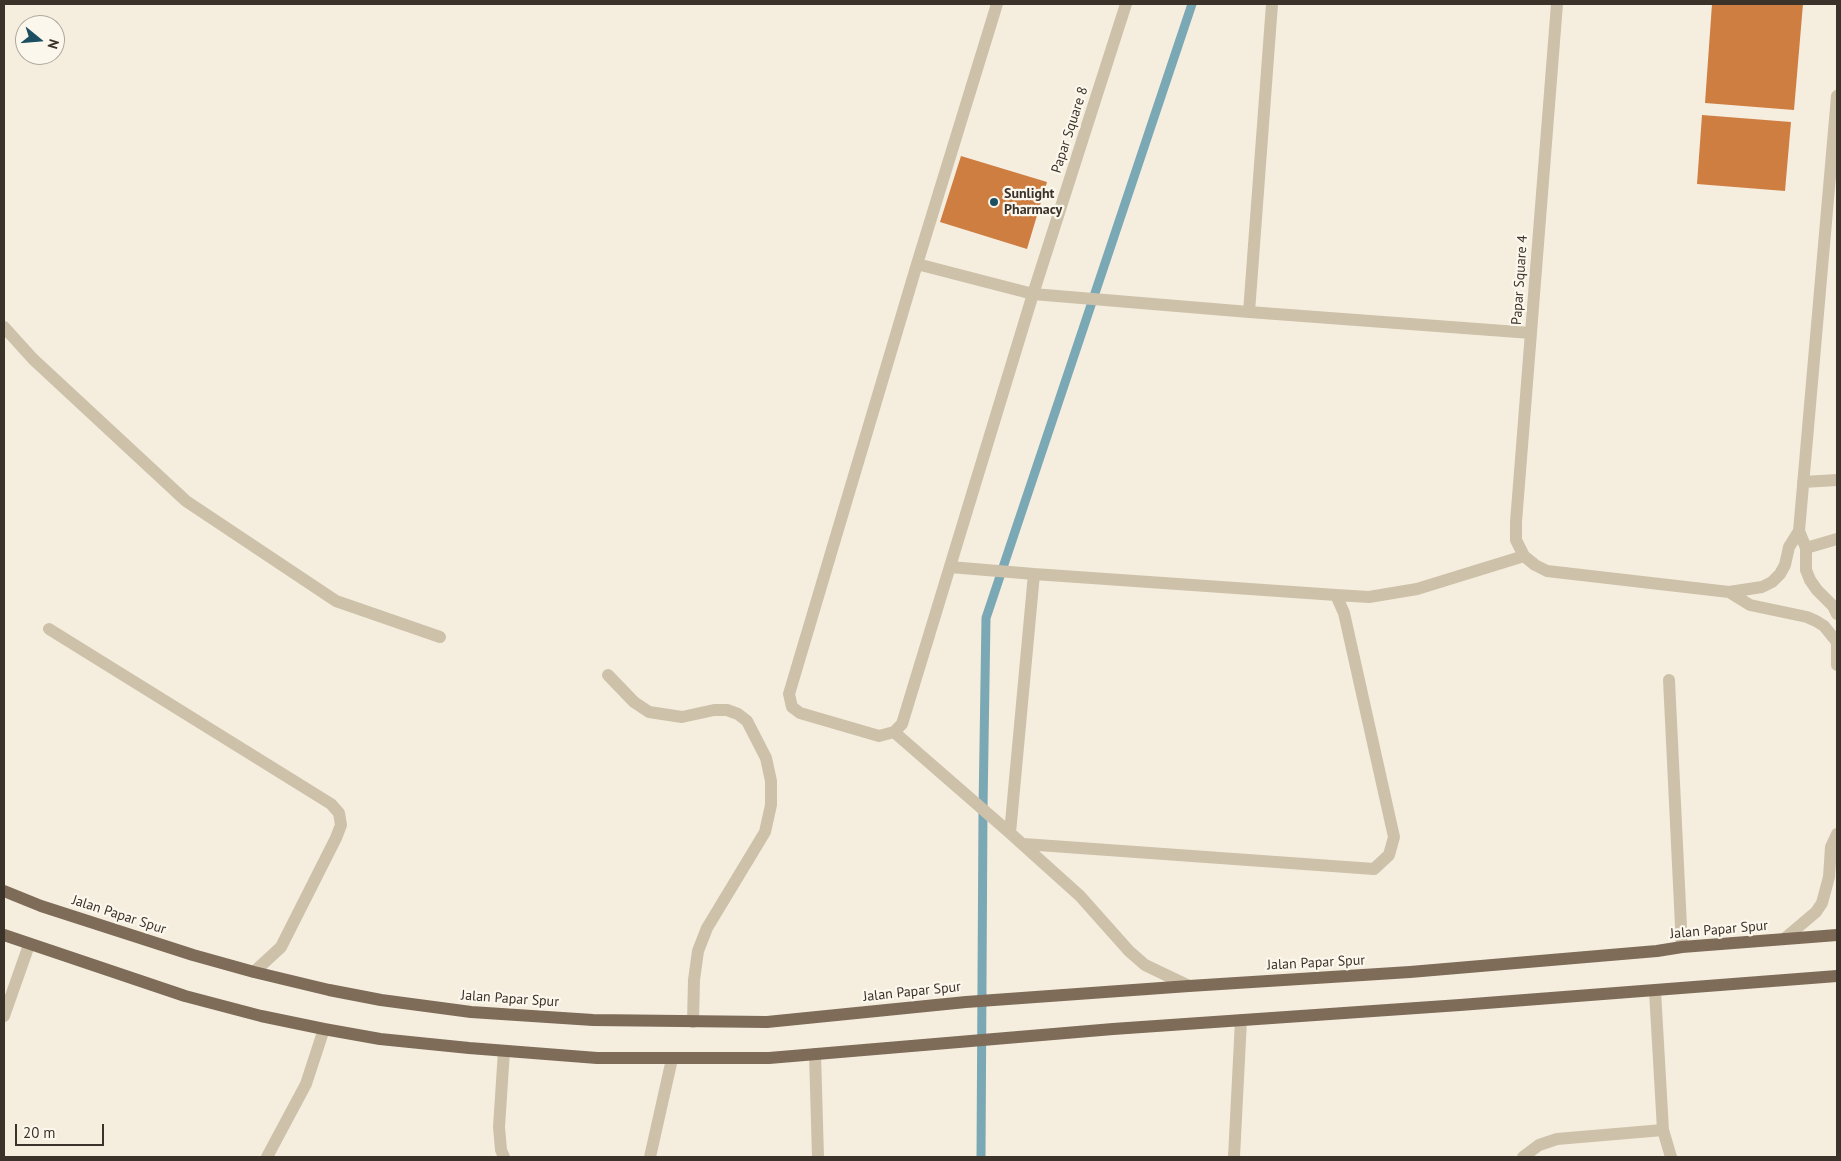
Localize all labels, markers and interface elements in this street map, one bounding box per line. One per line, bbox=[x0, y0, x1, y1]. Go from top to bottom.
north arrow bbox=[15, 15, 65, 65]
text: N bbox=[43, 37, 63, 51]
street label: Papar Square 8 bbox=[1048, 85, 1092, 175]
place label: Sunlight Pharmacy bbox=[1004, 186, 1062, 218]
marker: Sunlight Pharmacy bbox=[988, 196, 1000, 208]
street label: Papar Square 4 bbox=[1508, 235, 1532, 325]
street label: Jalan Papar Spur bbox=[70, 892, 168, 938]
street label: Jalan Papar Spur bbox=[1669, 917, 1769, 943]
street label: Jalan Papar Spur bbox=[1267, 952, 1365, 974]
street label: Jalan Papar Spur bbox=[862, 979, 962, 1005]
street label: Jalan Papar Spur bbox=[461, 987, 559, 1011]
scale bar bbox=[18, 1114, 106, 1146]
text: 20 m bbox=[23, 1123, 56, 1142]

